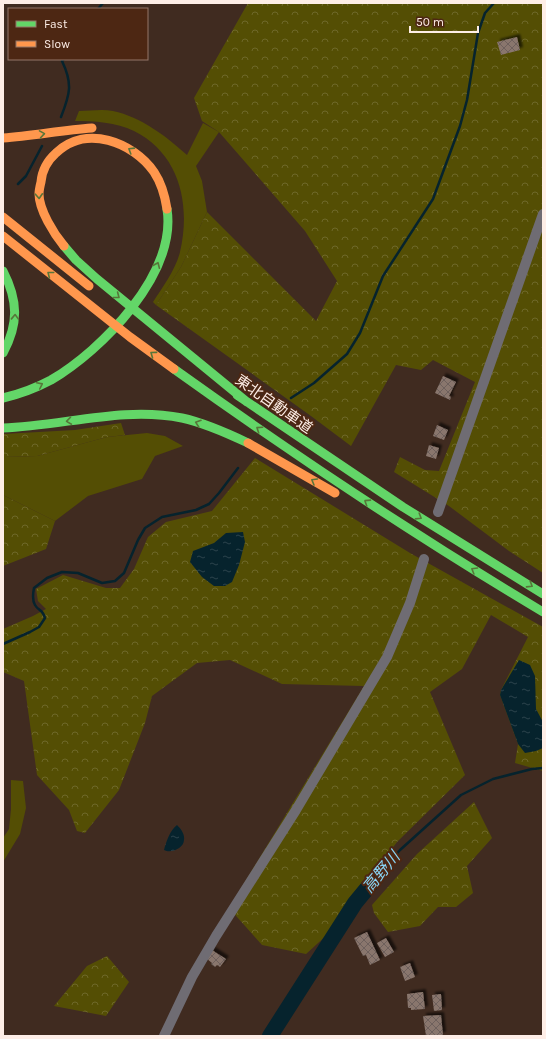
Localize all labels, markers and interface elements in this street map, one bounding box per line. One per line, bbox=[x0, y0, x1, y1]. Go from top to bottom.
legend bbox=[8, 8, 148, 60]
scale bar bbox=[410, 8, 478, 34]
text: 50 m bbox=[416, 15, 444, 29]
text: Fast bbox=[44, 17, 68, 31]
text: Slow bbox=[44, 37, 70, 51]
one-way arrow bbox=[39, 130, 45, 139]
one-way arrow bbox=[128, 147, 135, 155]
one-way arrow bbox=[34, 193, 43, 199]
one-way arrow bbox=[152, 262, 160, 269]
one-way arrow bbox=[47, 272, 55, 279]
one-way arrow bbox=[112, 291, 119, 298]
one-way arrow bbox=[11, 314, 19, 320]
one-way arrow bbox=[150, 351, 157, 359]
street label: 東北自動車道 bbox=[232, 371, 316, 437]
one-way arrow bbox=[36, 383, 43, 390]
one-way arrow bbox=[66, 416, 72, 425]
one-way arrow bbox=[195, 419, 202, 428]
one-way arrow bbox=[256, 427, 263, 434]
one-way arrow bbox=[311, 479, 318, 486]
one-way arrow bbox=[364, 499, 371, 506]
one-way arrow bbox=[415, 512, 422, 520]
one-way arrow bbox=[471, 567, 478, 575]
one-way arrow bbox=[525, 581, 532, 588]
water label: 高野川 bbox=[358, 846, 405, 896]

